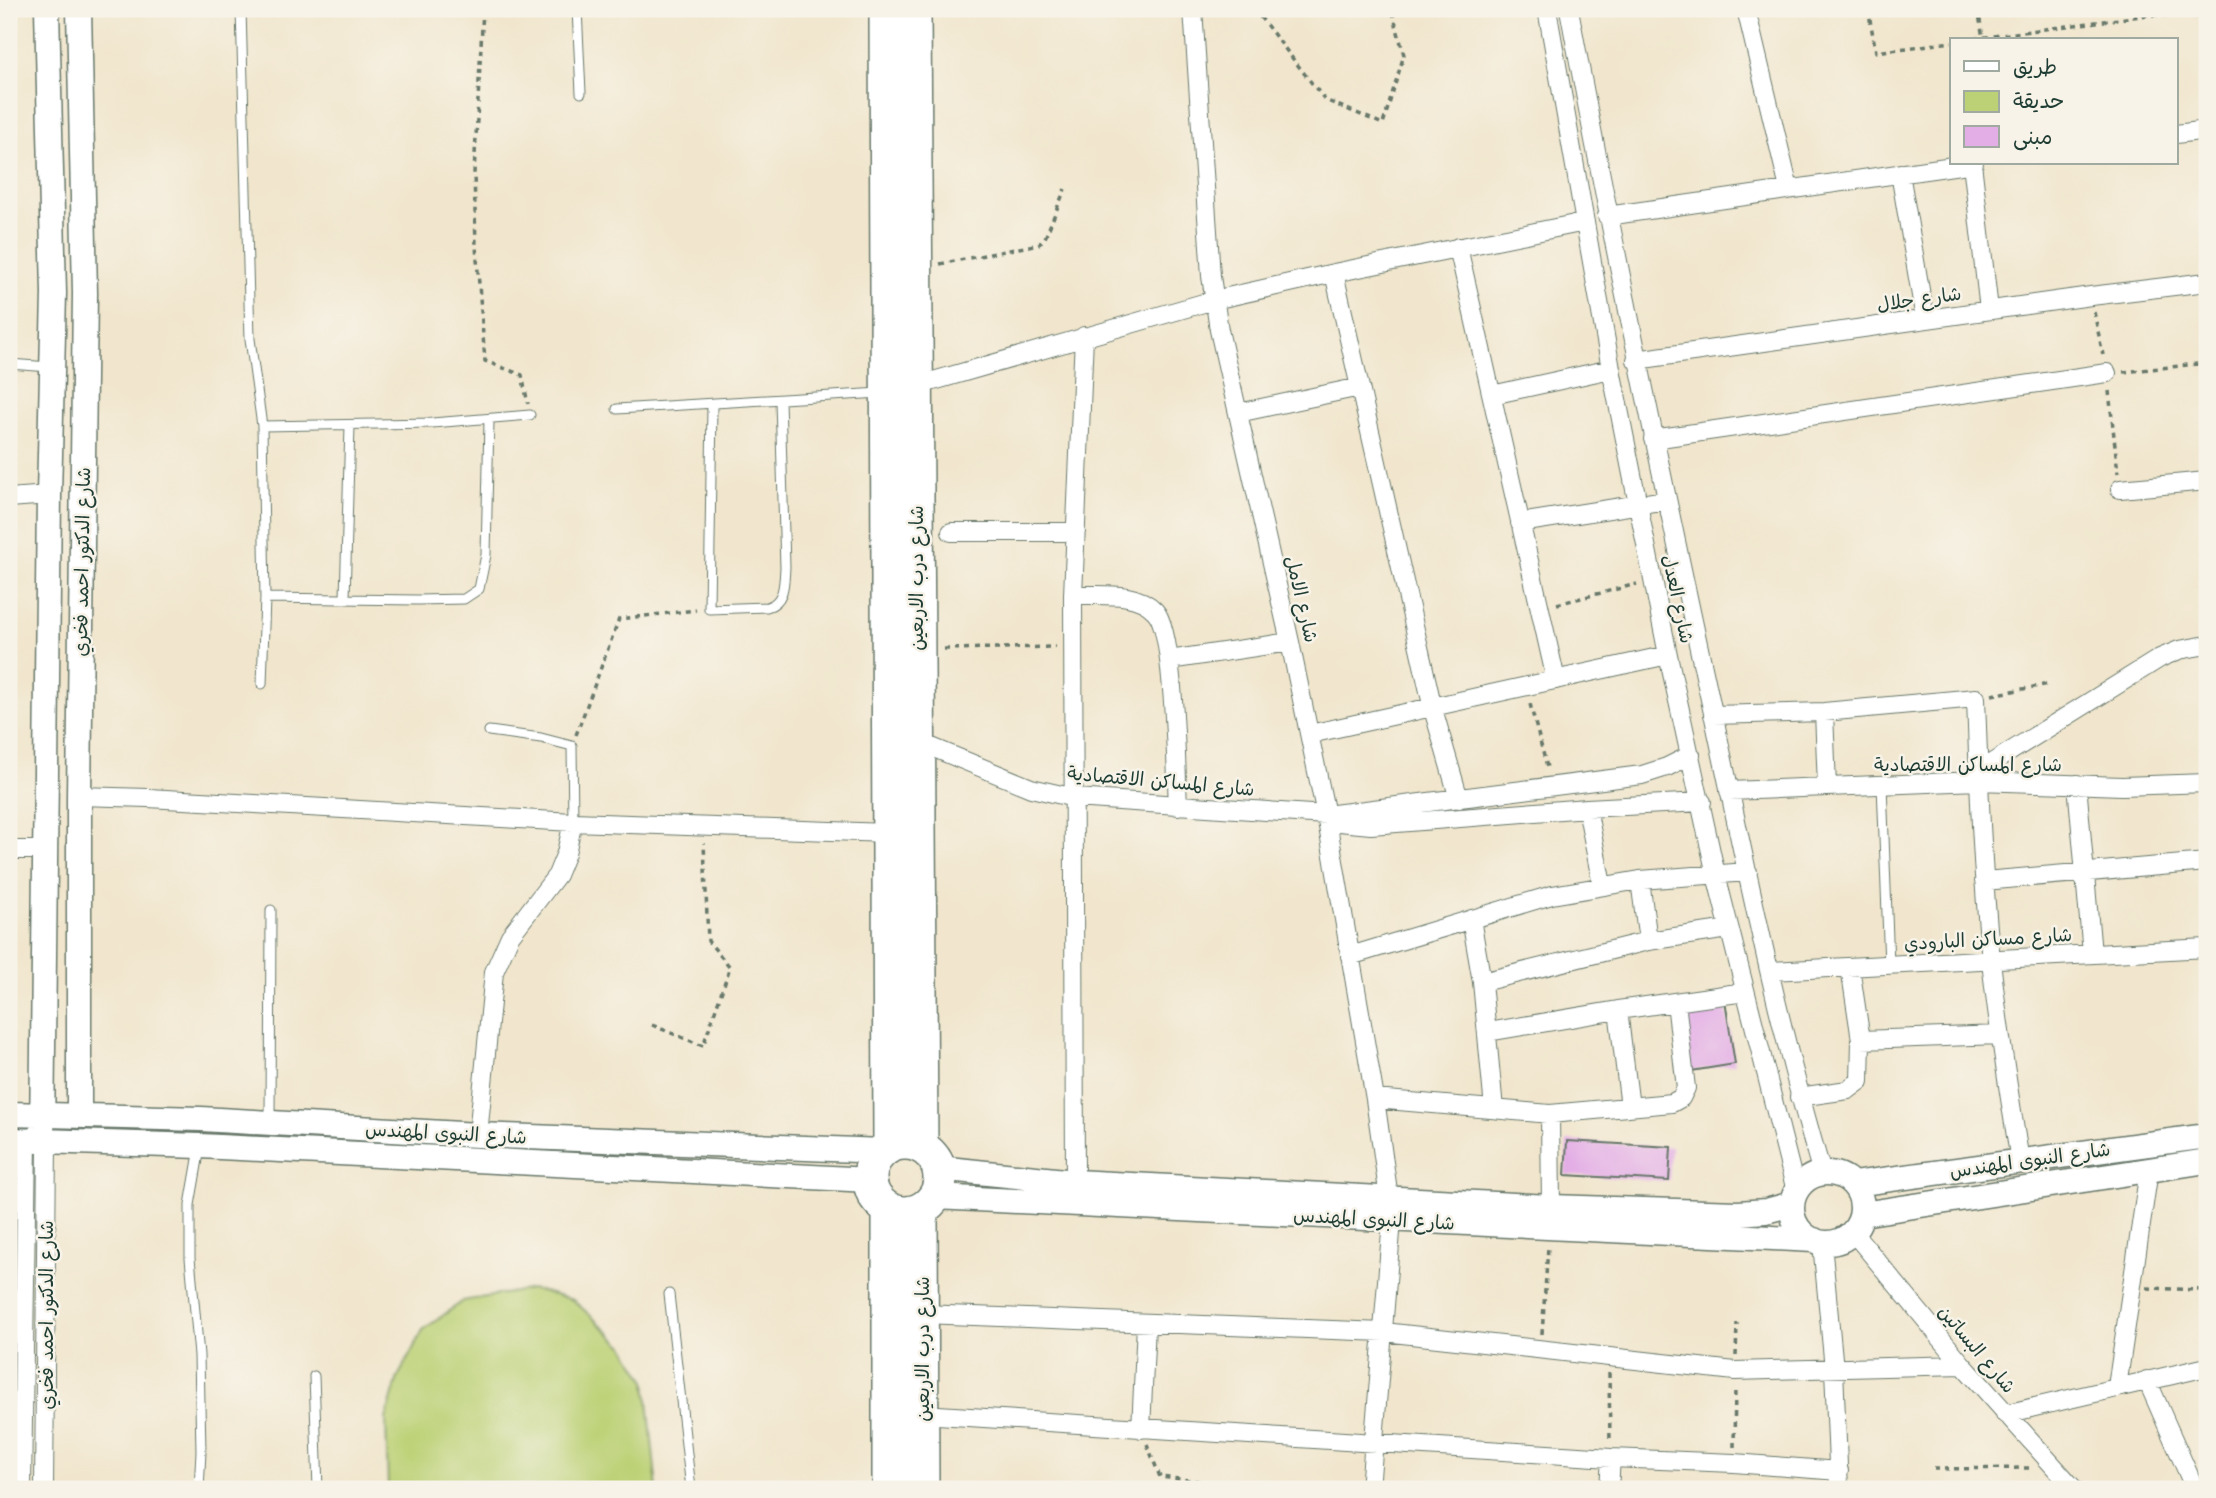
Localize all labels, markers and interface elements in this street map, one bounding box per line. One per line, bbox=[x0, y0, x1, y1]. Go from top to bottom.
legend bbox=[1950, 38, 2178, 164]
text: طريق bbox=[2013, 53, 2057, 81]
text: حديقة bbox=[2013, 87, 2064, 115]
text: مبنى bbox=[2013, 123, 2052, 151]
street label: شارع جلال bbox=[1875, 281, 1963, 318]
street label: شارع الدكتور احمد فخري bbox=[68, 467, 98, 657]
street label: شارع درب الاربعين bbox=[904, 505, 930, 651]
street label: شارع العدل bbox=[1655, 552, 1700, 646]
street label: شارع الامل bbox=[1279, 553, 1324, 645]
street label: شارع المساكن الاقتصادية bbox=[1874, 752, 2062, 778]
street label: شارع المساكن الاقتصادية bbox=[1066, 760, 1256, 803]
street label: شارع مساكن البارودي bbox=[1903, 922, 2073, 958]
street label: شارع النبوى المهندس bbox=[365, 1116, 527, 1151]
street label: شارع النبوى المهندس bbox=[1948, 1136, 2112, 1185]
street label: شارع النبوى المهندس bbox=[1293, 1202, 1455, 1237]
street label: شارع الدكتور احمد فخري bbox=[34, 1220, 61, 1410]
street label: شارع درب الاربعين bbox=[910, 1276, 936, 1422]
street label: شارع البساتين bbox=[1932, 1300, 2021, 1399]

